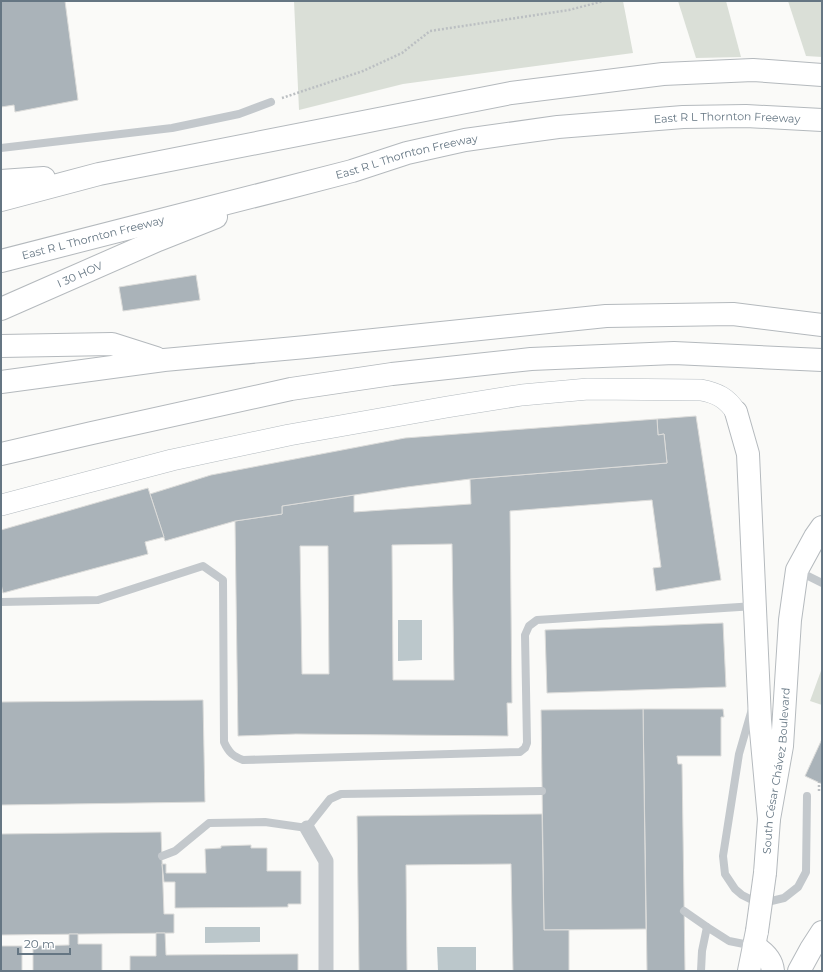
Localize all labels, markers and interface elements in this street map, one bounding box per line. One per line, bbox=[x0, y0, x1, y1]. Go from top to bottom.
street label: East R L Thornton Freeway bbox=[653, 109, 801, 126]
street label: East R L Thornton Freeway bbox=[334, 131, 479, 182]
street label: East R L Thornton Freeway bbox=[20, 212, 166, 262]
street label: I 30 HOV bbox=[55, 258, 105, 291]
street label: South César Chávez Boulevard bbox=[759, 687, 793, 855]
scale bar bbox=[18, 930, 70, 956]
text: 20 m bbox=[24, 936, 55, 951]

